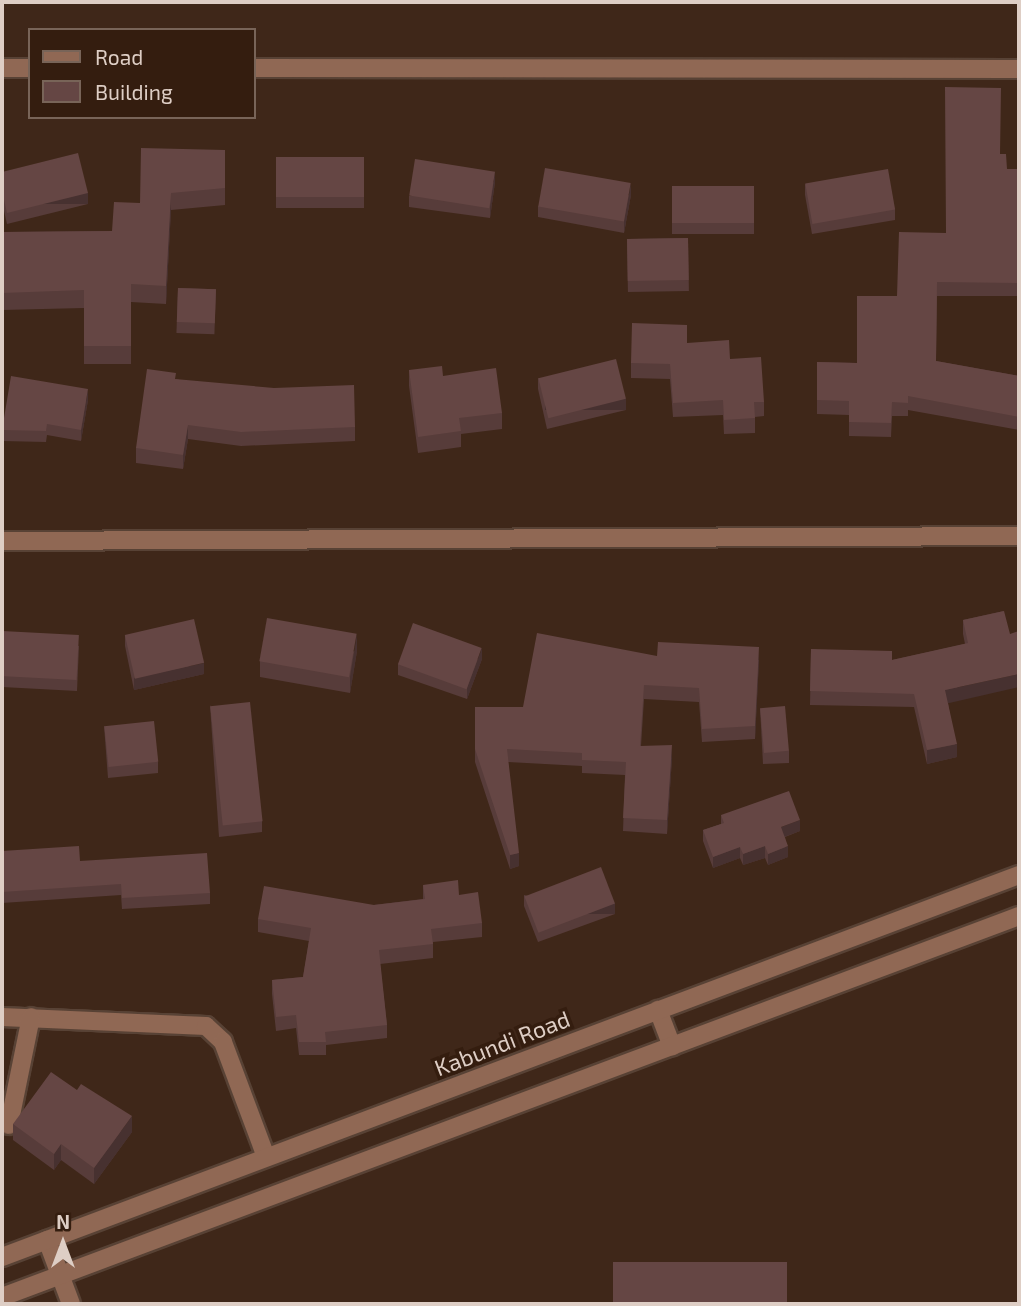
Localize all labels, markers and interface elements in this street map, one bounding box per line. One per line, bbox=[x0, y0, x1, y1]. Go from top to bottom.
legend bbox=[28, 28, 256, 119]
text: Road bbox=[95, 44, 143, 69]
text: Building bbox=[95, 79, 173, 104]
street label: Kabundi Road bbox=[430, 1005, 574, 1081]
north arrow bbox=[28, 1208, 98, 1278]
text: N bbox=[56, 1210, 70, 1233]

